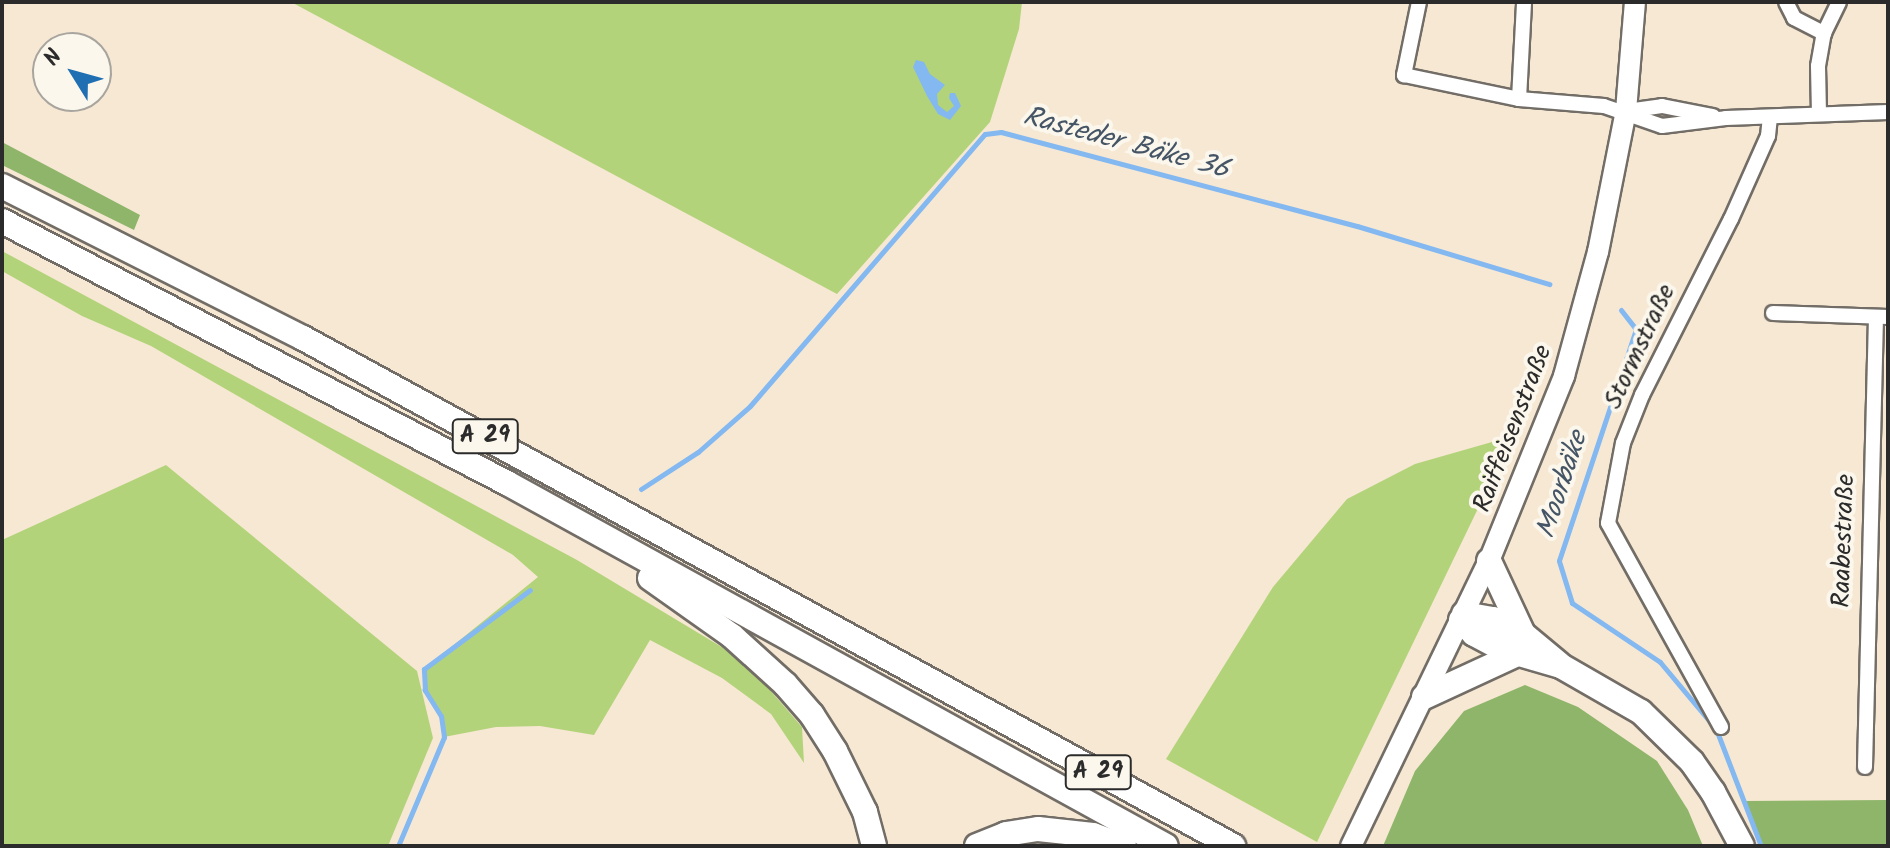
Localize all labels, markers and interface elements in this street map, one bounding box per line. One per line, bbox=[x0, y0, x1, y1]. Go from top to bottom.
north arrow bbox=[32, 32, 112, 112]
text: N bbox=[36, 42, 72, 75]
water label: Rasteder Bäke 36 bbox=[1020, 100, 1232, 188]
street label: Stormstraße bbox=[1599, 280, 1683, 414]
street label: Raiffeisenstraße bbox=[1468, 341, 1560, 517]
road number: A 29 bbox=[451, 416, 519, 456]
water label: Moorbäke bbox=[1530, 427, 1596, 543]
street label: Raabestraße bbox=[1827, 474, 1863, 608]
road number: A 29 bbox=[1064, 752, 1132, 792]

